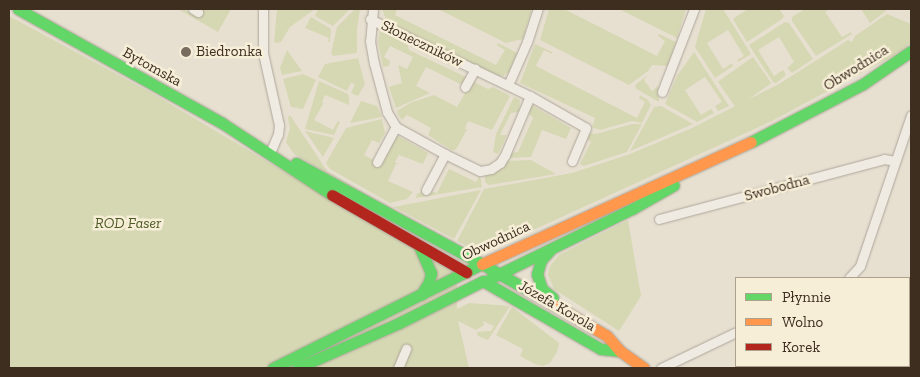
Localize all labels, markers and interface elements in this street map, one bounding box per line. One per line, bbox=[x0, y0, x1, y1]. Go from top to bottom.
street label: Słoneczników bbox=[378, 16, 466, 72]
street label: Obwodnica bbox=[820, 41, 892, 95]
place label: Biedronka bbox=[196, 43, 262, 61]
street label: Bytomska bbox=[119, 44, 185, 90]
marker: Biedronka bbox=[180, 46, 192, 58]
street label: Swobodna bbox=[742, 171, 812, 205]
park label: ROD Faser bbox=[95, 215, 161, 233]
street label: Obwodnica bbox=[459, 217, 533, 265]
street label: Józefa Korola bbox=[515, 277, 599, 335]
legend bbox=[735, 277, 910, 367]
text: Płynnie bbox=[782, 288, 831, 306]
text: Wolno bbox=[782, 313, 823, 331]
text: Korek bbox=[782, 338, 820, 356]

